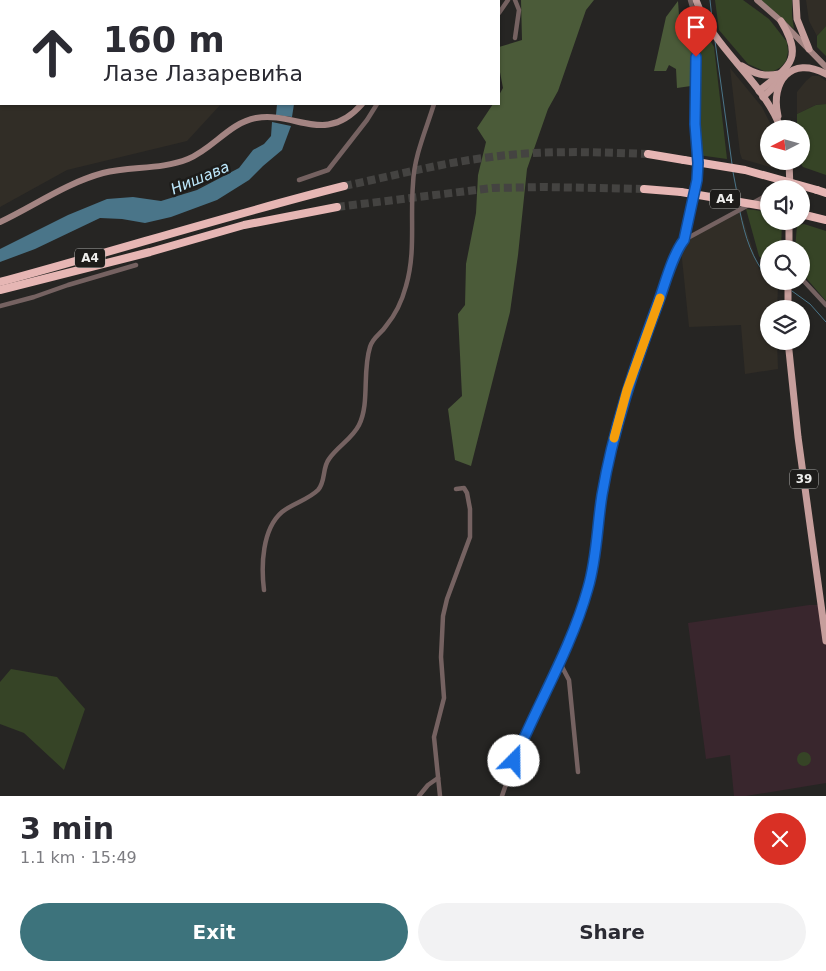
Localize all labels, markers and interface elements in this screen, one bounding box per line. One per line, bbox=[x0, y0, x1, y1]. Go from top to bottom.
pin bbox=[675, 6, 717, 57]
icon: arrive bbox=[682, 13, 710, 41]
icon: ahead bbox=[20, 20, 85, 85]
text: 160 m bbox=[103, 20, 225, 60]
text: Лазе Лазаревића bbox=[103, 61, 303, 86]
north arrow bbox=[760, 120, 810, 170]
map controls bbox=[760, 120, 810, 350]
water label: Нишава bbox=[168, 158, 232, 198]
button: sound bbox=[760, 180, 810, 230]
road number: A4 bbox=[710, 190, 740, 208]
button: search bbox=[760, 240, 810, 290]
road number: A4 bbox=[75, 248, 105, 268]
button: layers bbox=[760, 300, 810, 350]
road number: 39 bbox=[790, 469, 818, 488]
position arrow bbox=[487, 734, 539, 786]
text: 3 min bbox=[20, 811, 114, 846]
button: close bbox=[754, 813, 806, 865]
text: 1.1 km · 15:49 bbox=[20, 848, 137, 867]
button: Exit bbox=[20, 903, 408, 961]
button: Share bbox=[418, 903, 806, 961]

